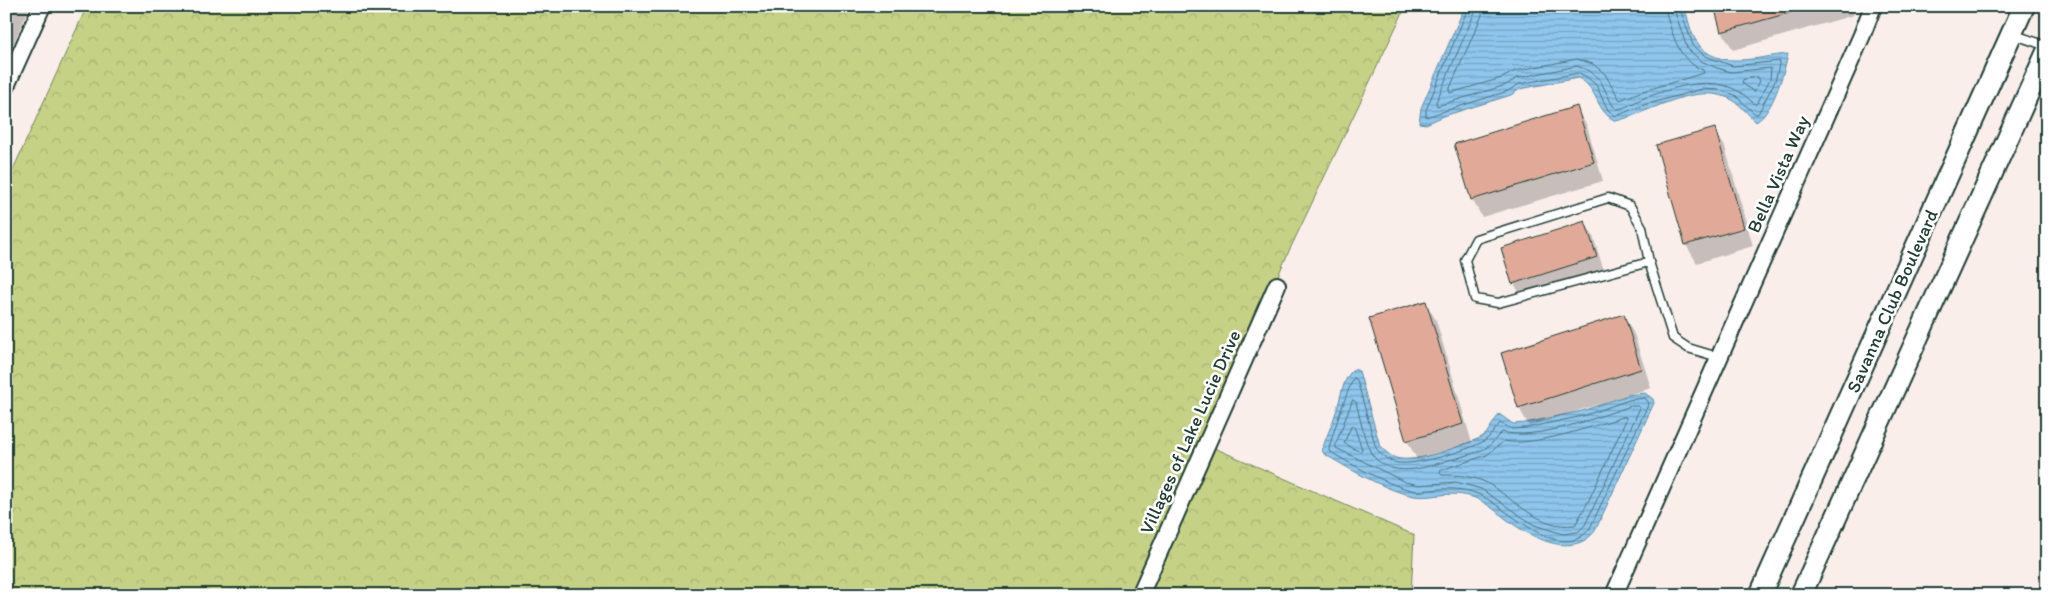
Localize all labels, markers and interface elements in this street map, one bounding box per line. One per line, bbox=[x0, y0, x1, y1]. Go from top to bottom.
street label: Bella Vista Way bbox=[1742, 112, 1814, 236]
street label: Savanna Club Boulevard bbox=[1841, 205, 1943, 396]
street label: Villages of Lake Lucie Drive bbox=[1135, 326, 1245, 538]

